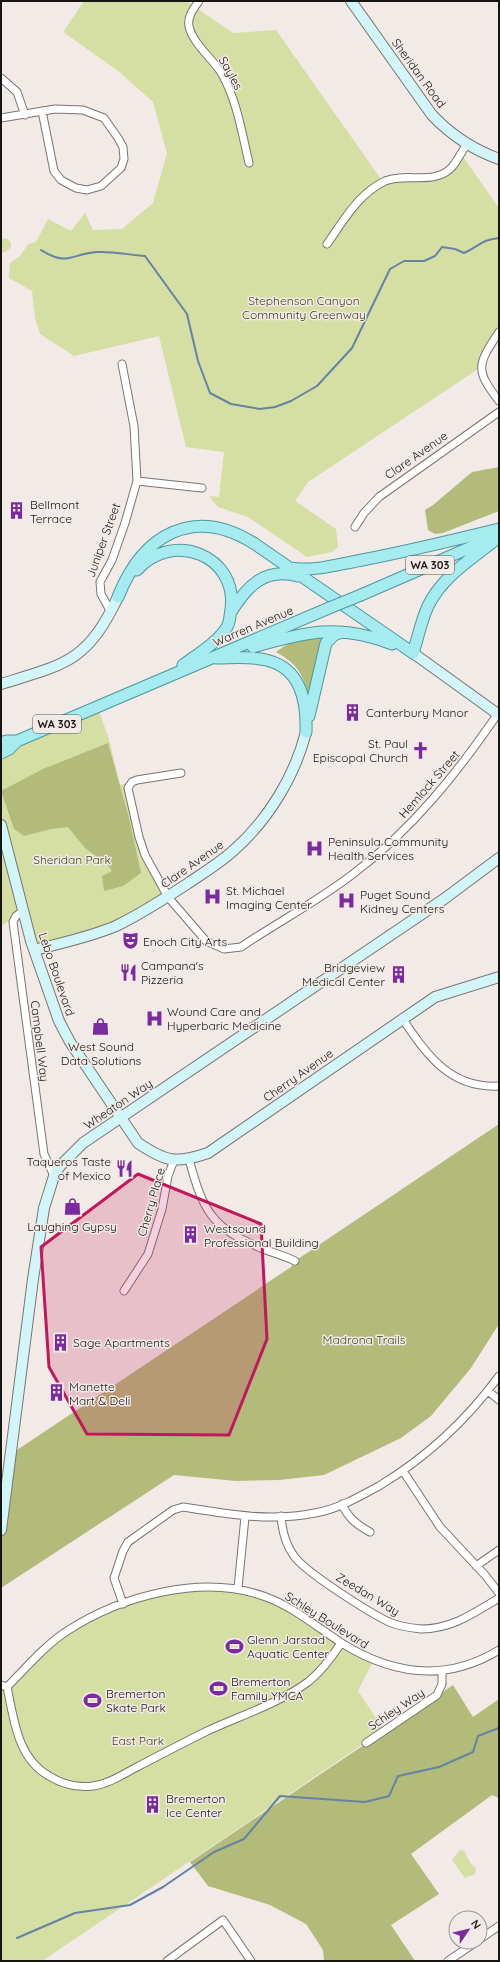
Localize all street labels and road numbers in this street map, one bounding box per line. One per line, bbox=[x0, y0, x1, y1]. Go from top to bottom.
street label: Sheridan Road bbox=[389, 35, 449, 111]
street label: Sayles bbox=[216, 54, 246, 93]
street label: Clare Avenue bbox=[382, 428, 451, 482]
street label: Juniper Street bbox=[83, 501, 123, 579]
road number: WA 303 bbox=[406, 556, 454, 574]
street label: Warren Avenue bbox=[211, 602, 296, 650]
road number: WA 303 bbox=[33, 715, 81, 733]
street label: Hemlock Street bbox=[395, 747, 463, 821]
street label: Clare Avenue bbox=[158, 837, 227, 891]
street label: Lebo Boulevard bbox=[36, 930, 78, 1018]
street label: Campbell Way bbox=[28, 1000, 52, 1082]
street label: Cherry Avenue bbox=[260, 1045, 336, 1105]
street label: Wheaton Way bbox=[81, 1076, 155, 1132]
street label: Cherry Place bbox=[134, 1166, 168, 1238]
street label: Zeedan Way bbox=[333, 1569, 403, 1619]
street label: Schley Boulevard bbox=[282, 1588, 372, 1652]
street label: Schley Way bbox=[365, 1685, 427, 1733]

